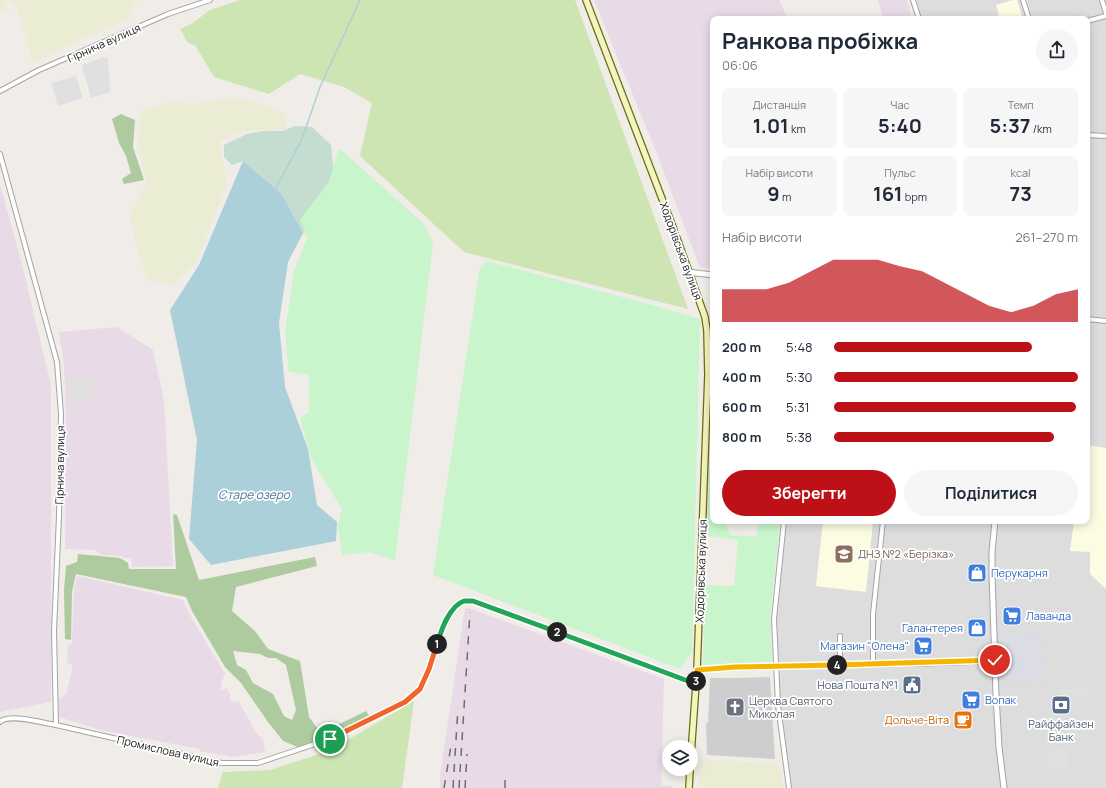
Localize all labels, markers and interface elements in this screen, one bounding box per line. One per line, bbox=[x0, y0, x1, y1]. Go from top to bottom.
street label: Гірнича вулиця bbox=[65, 20, 143, 65]
text: Ранкова пробіжка bbox=[722, 26, 918, 56]
button: share bbox=[1036, 29, 1078, 71]
text: 06:06 bbox=[722, 56, 758, 74]
text: Дистанція bbox=[752, 97, 806, 112]
text: Час bbox=[890, 97, 910, 112]
text: Темп bbox=[1008, 97, 1034, 112]
text: 1.01 bbox=[753, 112, 789, 139]
text: 5:40 bbox=[878, 112, 922, 139]
text: 5:37 bbox=[990, 112, 1030, 139]
text: km bbox=[789, 121, 806, 136]
text: /km bbox=[1030, 121, 1052, 136]
text: Набір висоти bbox=[746, 165, 813, 180]
text: Пульс bbox=[884, 165, 916, 180]
text: kcal bbox=[1011, 165, 1031, 180]
text: 9 bbox=[767, 180, 780, 207]
text: 161 bbox=[873, 180, 903, 207]
text: 73 bbox=[1010, 180, 1032, 207]
text: m bbox=[780, 189, 791, 204]
text: bpm bbox=[903, 189, 927, 204]
street label: Ходорівська вулиця bbox=[657, 200, 706, 302]
text: Набір висоти bbox=[722, 228, 802, 246]
text: 261–270 m bbox=[1015, 228, 1078, 246]
text: 200 m bbox=[722, 338, 761, 356]
text: 5:48 bbox=[786, 338, 813, 356]
text: 400 m bbox=[722, 368, 761, 386]
text: 5:30 bbox=[786, 368, 813, 386]
text: 600 m bbox=[722, 398, 761, 416]
text: 5:31 bbox=[786, 398, 810, 416]
street label: Гірнича вулиця bbox=[51, 425, 68, 505]
text: 800 m bbox=[722, 428, 761, 446]
text: 5:38 bbox=[786, 428, 812, 446]
button: Зберегти bbox=[722, 470, 896, 516]
button: Поділитися bbox=[904, 470, 1078, 516]
water label: Старе озеро bbox=[218, 486, 291, 503]
street label: Ходорівська вулиця bbox=[691, 519, 710, 623]
school or university icon: ДНЗ №2 «Берізка» bbox=[833, 543, 855, 565]
place label: ДНЗ №2 «Берізка» bbox=[858, 546, 954, 561]
shop icon: Перукарня bbox=[966, 562, 988, 584]
place label: Перукарня bbox=[991, 565, 1048, 580]
supermarket icon: Лаванда bbox=[1001, 605, 1023, 627]
place label: Лаванда bbox=[1026, 608, 1071, 623]
shop icon: Галантерея bbox=[966, 617, 988, 639]
place label: Галантерея bbox=[902, 620, 963, 635]
pin: 2 bbox=[547, 622, 567, 642]
text: 2 bbox=[554, 624, 560, 639]
pin: 1 bbox=[427, 634, 447, 654]
supermarket icon: Магазин "Олена" bbox=[912, 635, 934, 657]
text: 1 bbox=[435, 636, 439, 651]
place label: Магазин "Олена" bbox=[820, 638, 909, 653]
pin bbox=[978, 643, 1012, 677]
icon: check bbox=[984, 649, 1006, 671]
pin: 4 bbox=[827, 655, 847, 675]
text: 4 bbox=[834, 657, 840, 672]
pin: 3 bbox=[686, 671, 706, 691]
text: 3 bbox=[693, 673, 699, 688]
public building icon: Нова Пошта №1 bbox=[901, 674, 923, 696]
place label: Нова Пошта №1 bbox=[817, 677, 898, 692]
supermarket icon: Вопак bbox=[960, 689, 982, 711]
place label: Вопак bbox=[985, 692, 1017, 707]
place label: Церква Святого Миколая bbox=[749, 693, 833, 721]
bank icon: Райффайзен Банк bbox=[1050, 694, 1072, 716]
church icon: Церква Святого Миколая bbox=[724, 696, 746, 718]
cafe icon: Дольче-Віта bbox=[952, 709, 974, 731]
place label: Дольче-Віта bbox=[885, 712, 949, 727]
place label: Райффайзен Банк bbox=[1028, 716, 1094, 744]
pin bbox=[313, 722, 347, 756]
icon: arrive bbox=[319, 728, 341, 750]
street label: Промислова вулиця bbox=[116, 731, 221, 770]
map controls bbox=[662, 740, 698, 776]
button: layers bbox=[662, 740, 698, 776]

